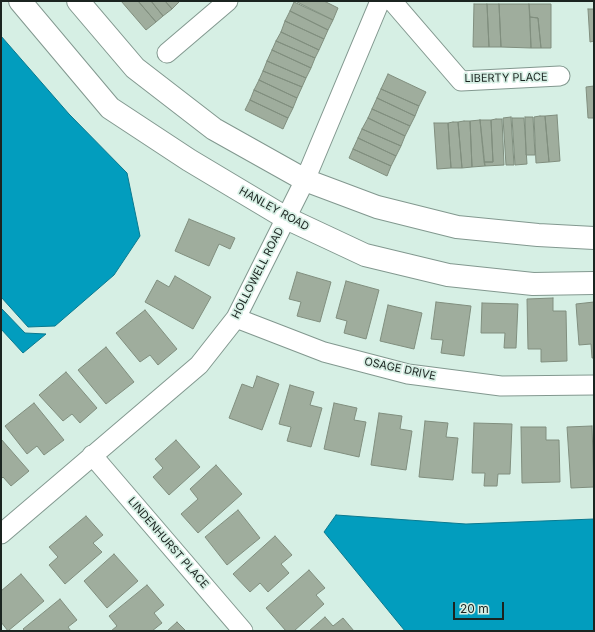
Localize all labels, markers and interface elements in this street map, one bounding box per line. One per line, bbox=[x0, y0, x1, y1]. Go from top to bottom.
street label: LIBERTY PLACE bbox=[464, 71, 548, 85]
street label: HANLEY ROAD bbox=[237, 184, 311, 234]
street label: HOLLOWELL ROAD bbox=[229, 225, 287, 321]
street label: OSAGE DRIVE bbox=[363, 355, 437, 383]
street label: LINDENHURST PLACE bbox=[125, 495, 211, 591]
scale bar bbox=[455, 594, 506, 620]
text: 20 m bbox=[460, 601, 489, 616]

